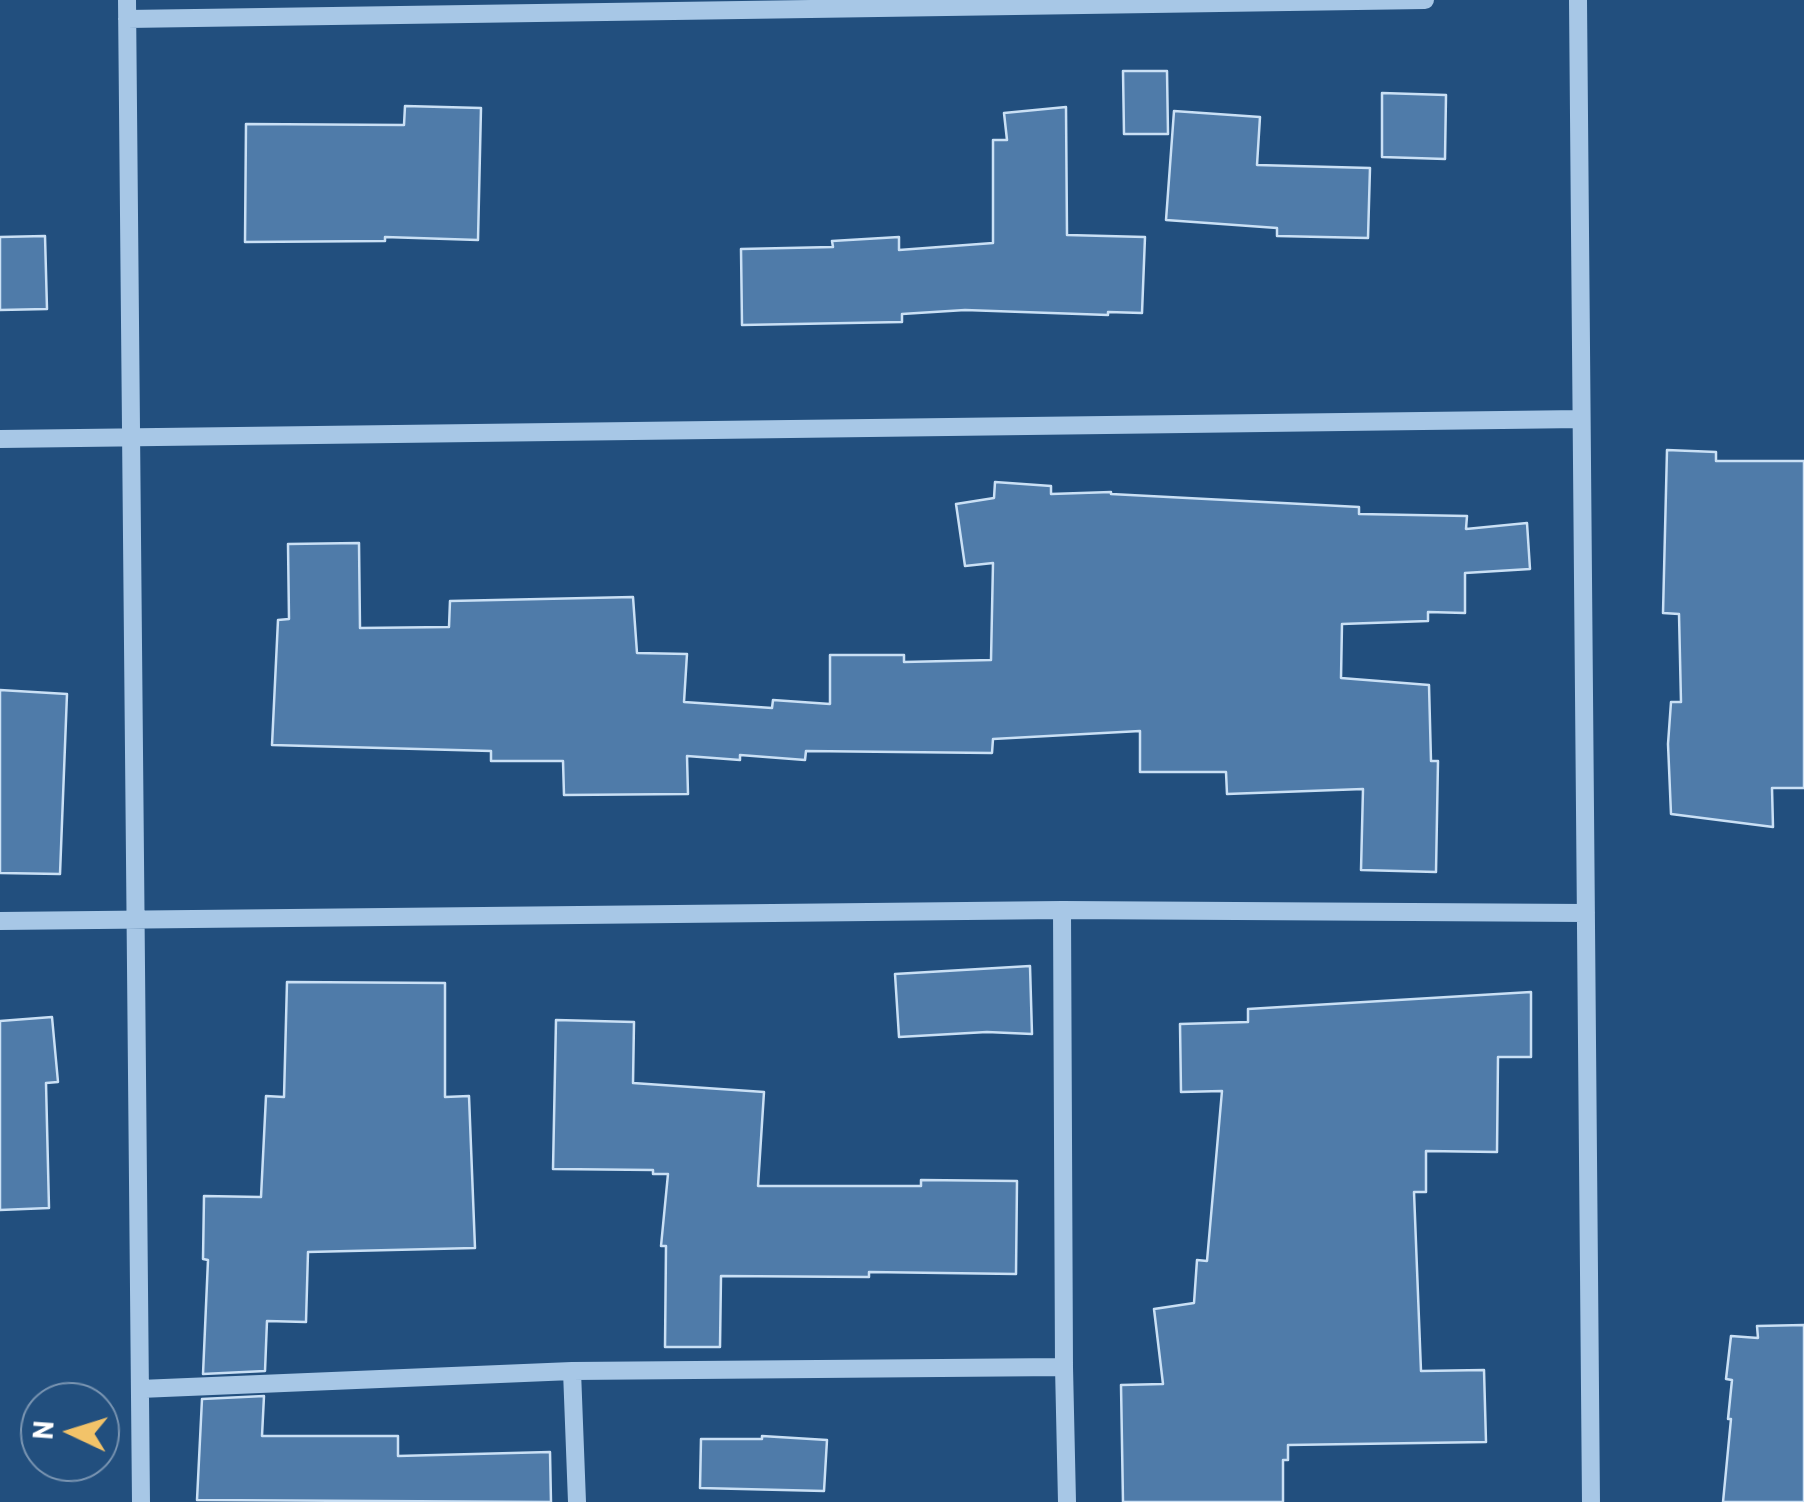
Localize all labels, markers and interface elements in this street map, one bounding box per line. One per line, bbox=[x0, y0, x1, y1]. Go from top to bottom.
north arrow bbox=[20, 1382, 120, 1482]
text: N bbox=[24, 1420, 60, 1441]

